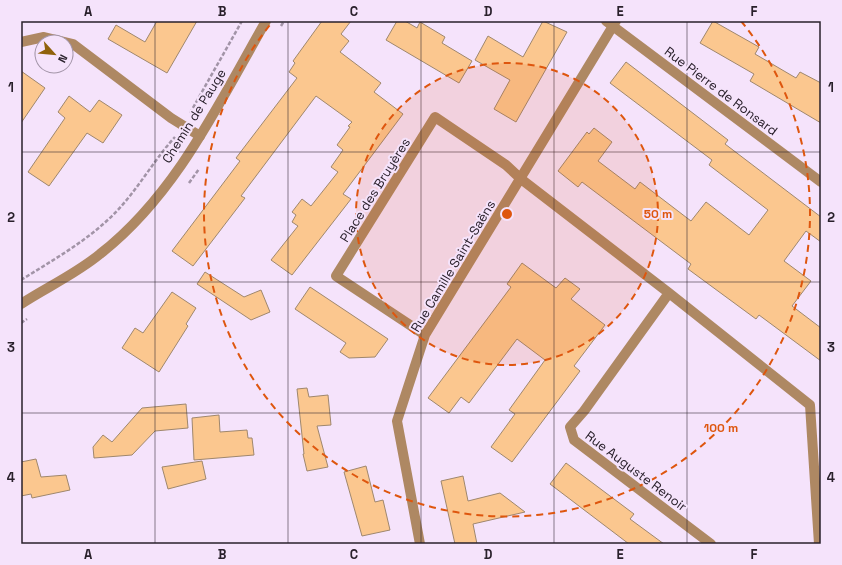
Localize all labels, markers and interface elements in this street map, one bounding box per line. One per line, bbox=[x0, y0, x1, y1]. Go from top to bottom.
text: A bbox=[84, 3, 93, 20]
text: B bbox=[218, 3, 227, 20]
text: C bbox=[350, 3, 358, 20]
text: D bbox=[484, 3, 493, 20]
text: E bbox=[616, 3, 624, 20]
text: F bbox=[751, 3, 758, 20]
north arrow bbox=[34, 34, 74, 74]
street label: Rue Pierre de Ronsard bbox=[661, 43, 781, 139]
text: N bbox=[55, 52, 71, 65]
street label: Chemin de Pauge bbox=[158, 66, 230, 166]
text: 1 bbox=[8, 79, 14, 96]
text: 1 bbox=[828, 79, 834, 96]
street label: Place des Bruyères bbox=[336, 135, 414, 245]
street label: Rue Camille Saint-Saëns bbox=[407, 197, 499, 335]
text: 50 m bbox=[644, 206, 672, 222]
centre of rings bbox=[500, 207, 514, 221]
text: 2 bbox=[7, 209, 15, 226]
text: 2 bbox=[827, 209, 835, 226]
text: 3 bbox=[7, 339, 15, 356]
text: 3 bbox=[827, 339, 835, 356]
text: 100 m bbox=[704, 420, 738, 436]
street label: Rue Auguste Renoir bbox=[582, 427, 690, 515]
text: 4 bbox=[7, 469, 15, 486]
text: 4 bbox=[827, 469, 835, 486]
text: A bbox=[84, 546, 93, 563]
text: B bbox=[218, 546, 227, 563]
text: C bbox=[350, 546, 358, 563]
text: D bbox=[484, 546, 493, 563]
text: E bbox=[616, 546, 624, 563]
text: F bbox=[751, 546, 758, 563]

